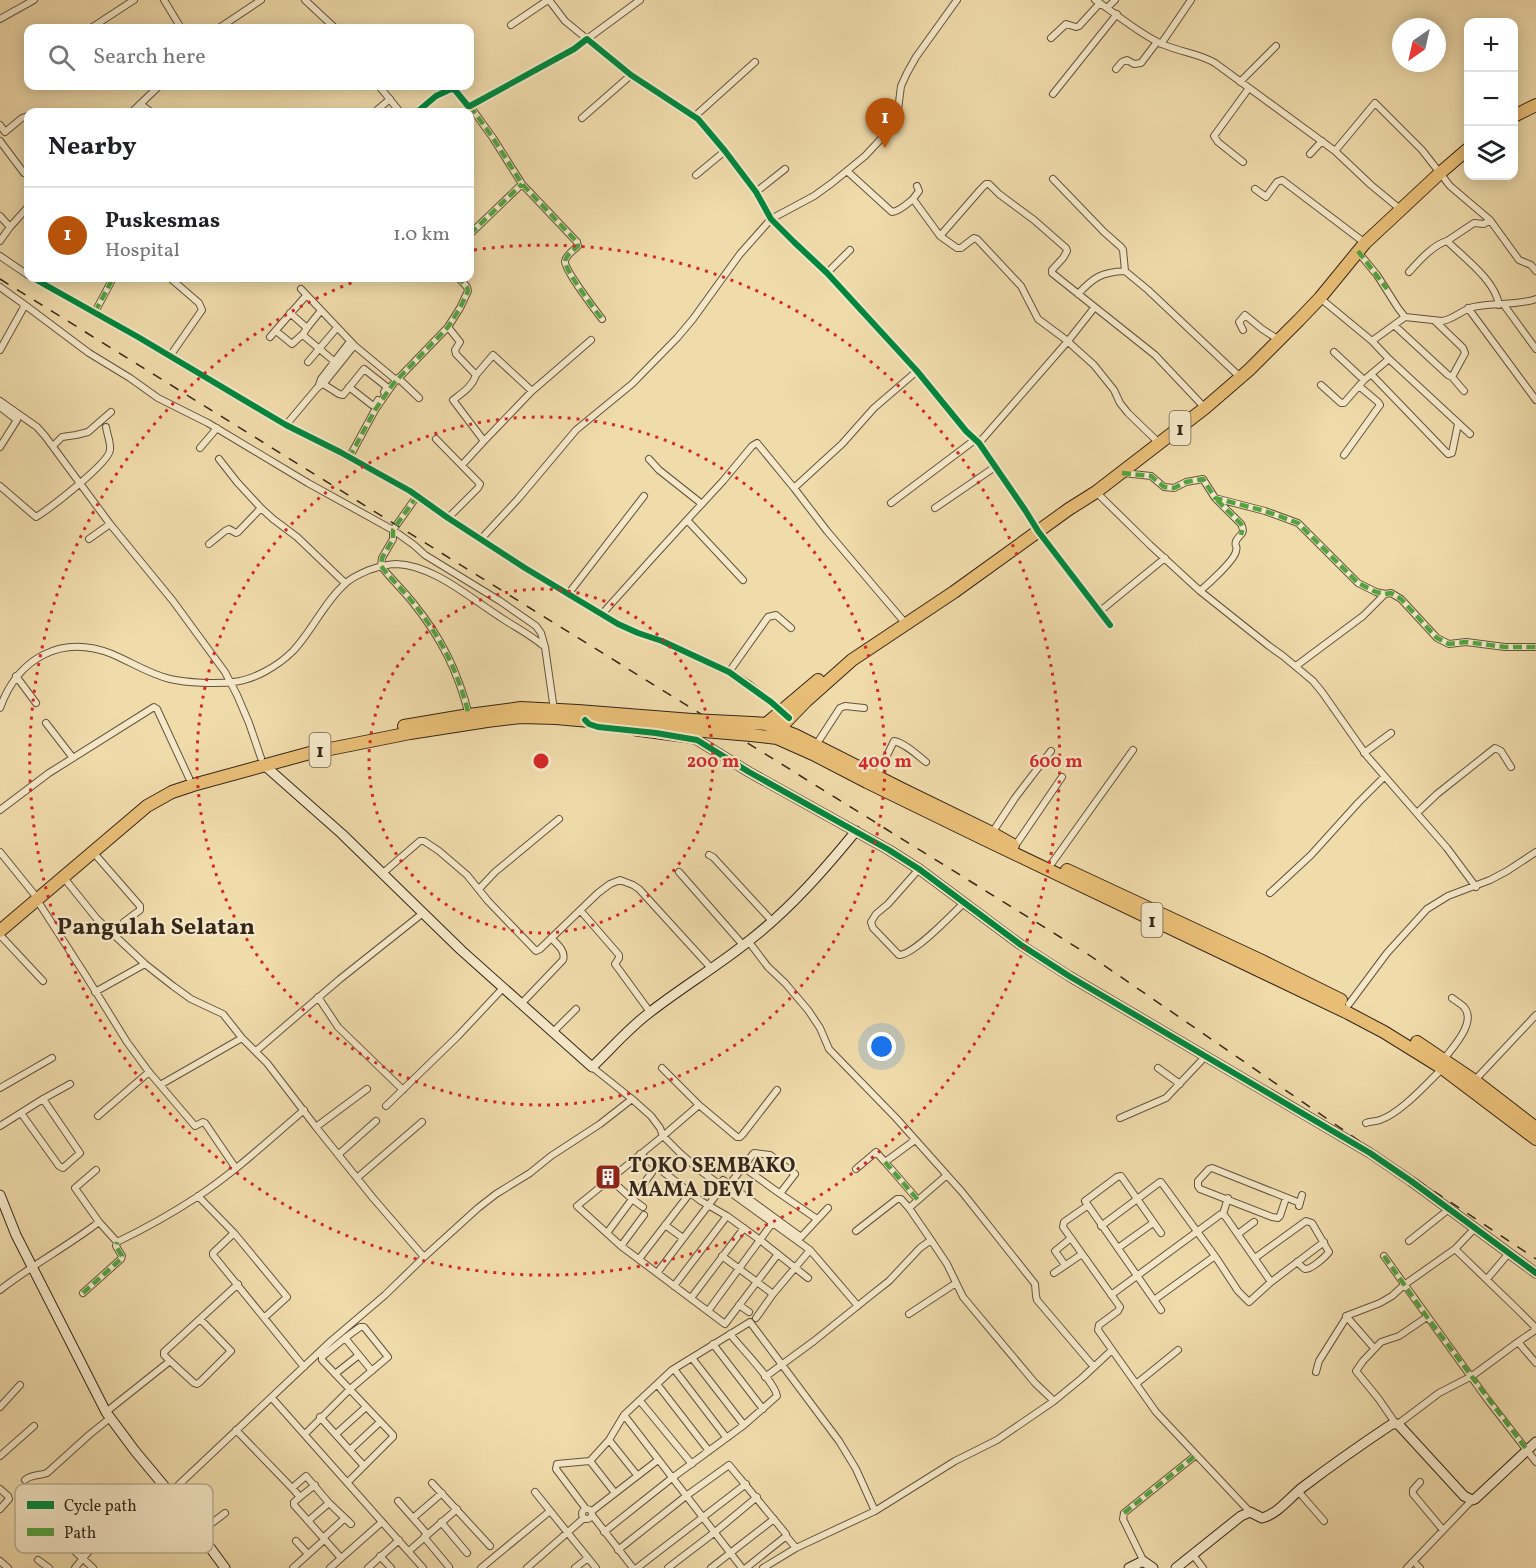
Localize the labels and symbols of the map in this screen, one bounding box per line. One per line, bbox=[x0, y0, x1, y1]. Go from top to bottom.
north arrow bbox=[1392, 18, 1446, 72]
pin: 1 bbox=[866, 98, 904, 148]
road number: 1 bbox=[1170, 411, 1190, 445]
road number: 1 bbox=[310, 733, 330, 767]
text: 200 m bbox=[687, 750, 739, 775]
text: 400 m bbox=[858, 750, 912, 775]
text: 600 m bbox=[1029, 750, 1083, 775]
centre of rings bbox=[531, 751, 551, 771]
road number: 1 bbox=[1142, 903, 1162, 937]
district label: Pangulah Selatan bbox=[57, 911, 255, 945]
your location bbox=[867, 1032, 896, 1061]
place label: TOKO SEMBAKO MAMA DEVI bbox=[628, 1152, 796, 1205]
building icon: TOKO SEMBAKO MAMA DEVI bbox=[593, 1162, 623, 1192]
legend bbox=[15, 1484, 213, 1553]
text: Cycle path bbox=[64, 1496, 137, 1518]
text: Path bbox=[64, 1523, 96, 1545]

